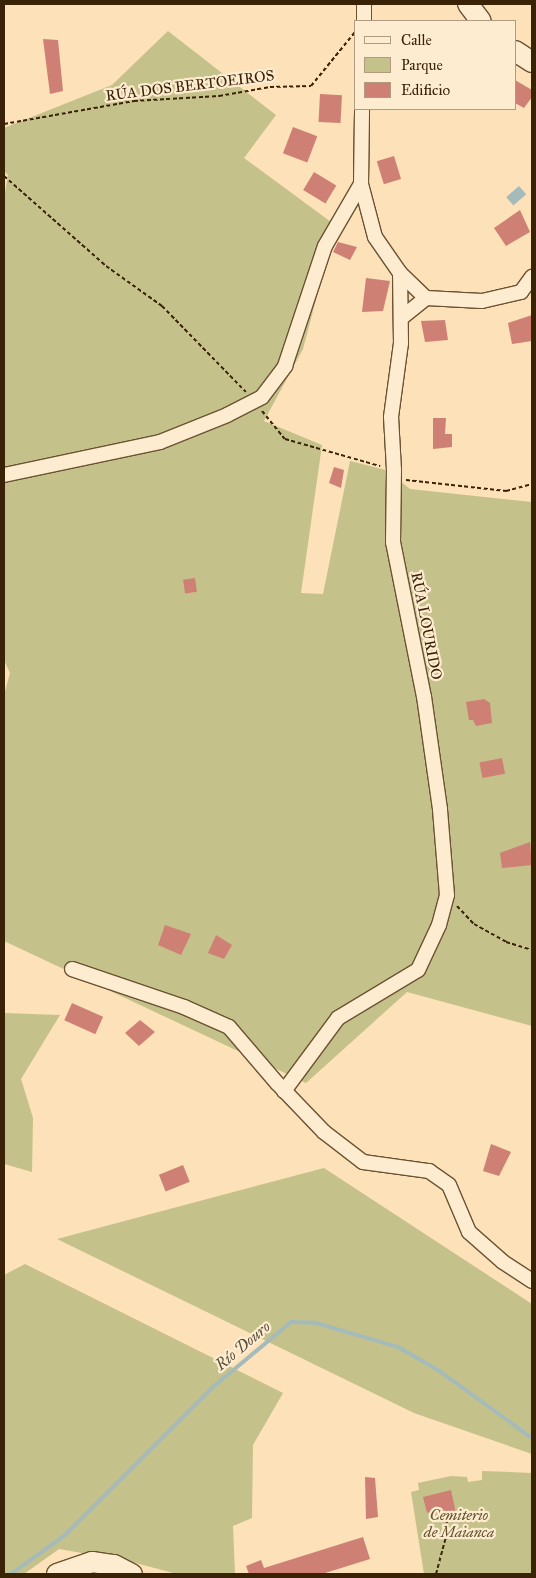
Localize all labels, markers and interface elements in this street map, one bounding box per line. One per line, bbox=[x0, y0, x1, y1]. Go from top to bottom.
legend bbox=[354, 20, 516, 110]
text: Calle bbox=[401, 31, 432, 49]
text: Parque bbox=[401, 56, 443, 74]
street label: RÚA DOS BERTOEIROS bbox=[105, 67, 275, 105]
text: Edificio bbox=[401, 81, 450, 99]
street label: RÚA LOURIDO bbox=[407, 571, 445, 681]
water label: Río Douro bbox=[212, 1317, 274, 1375]
park label: Cemiterio de Maianca bbox=[424, 1506, 494, 1541]

